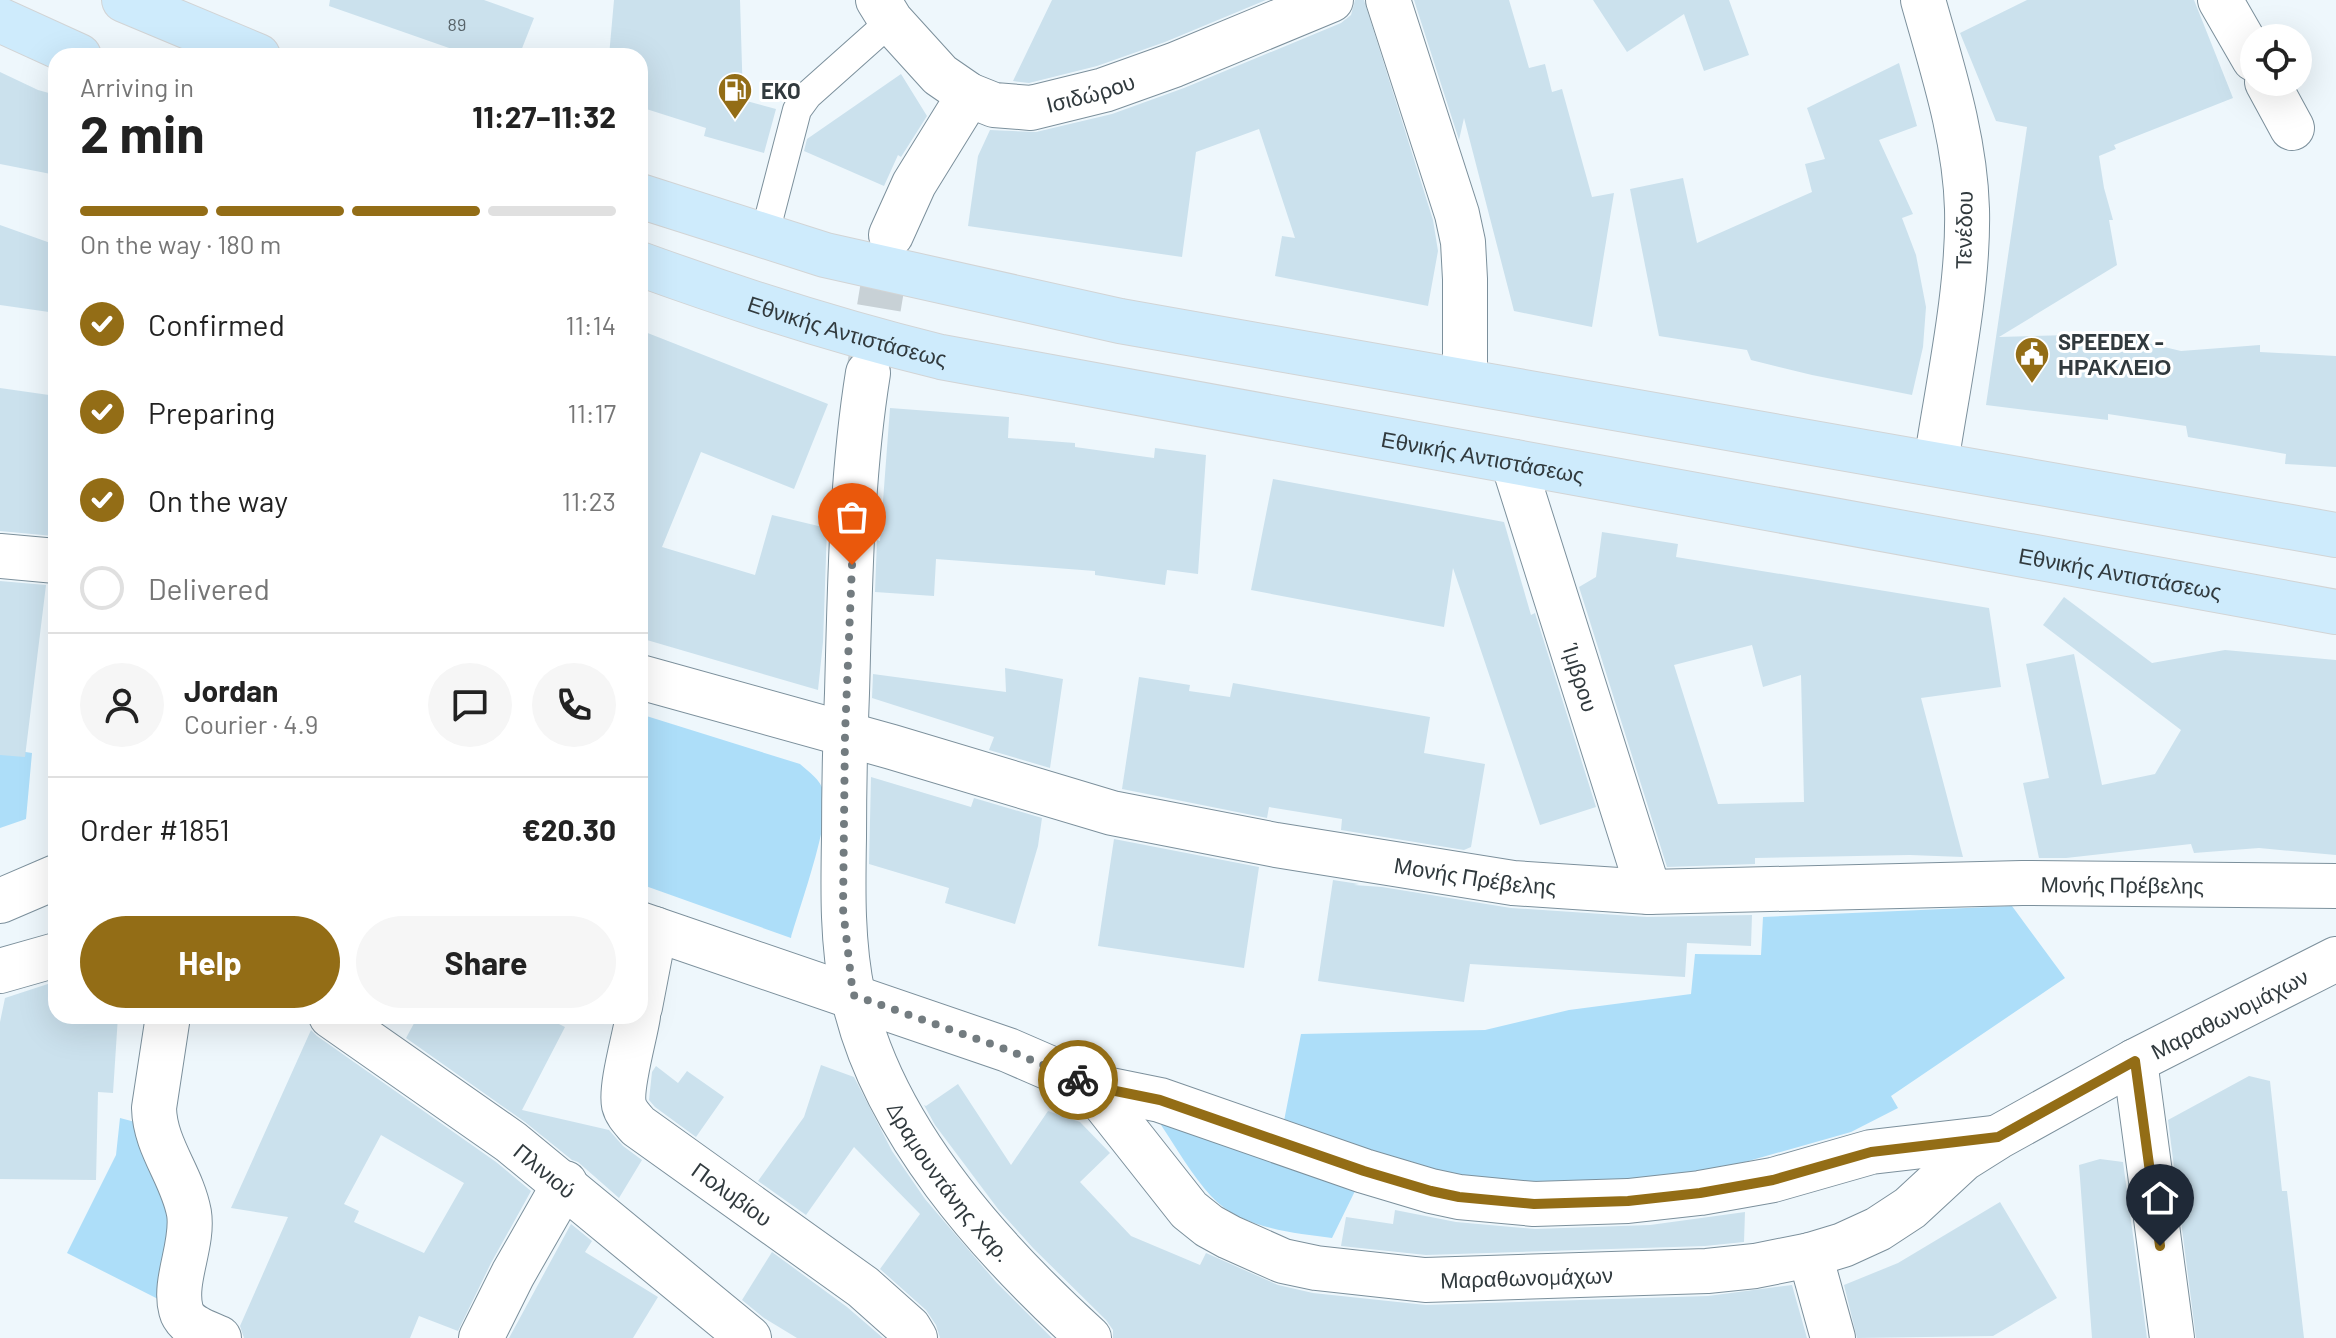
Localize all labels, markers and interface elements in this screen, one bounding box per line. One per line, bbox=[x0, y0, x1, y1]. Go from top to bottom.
house number: 89 bbox=[448, 13, 466, 35]
map controls bbox=[2240, 24, 2312, 96]
button: locate bbox=[2240, 24, 2312, 96]
street label: Ισιδώρου bbox=[1043, 67, 1138, 117]
text: Arriving in bbox=[80, 71, 194, 102]
fuel station icon: EKO bbox=[716, 71, 754, 121]
place label: EKO bbox=[761, 77, 801, 103]
text: 11:27–11:32 bbox=[472, 98, 616, 134]
text: 2 min bbox=[80, 101, 205, 163]
street label: Τενέδου bbox=[1949, 191, 1977, 269]
text: On the way · 180 m bbox=[80, 228, 281, 259]
street label: Εθνικής Αντιστάσεως bbox=[745, 289, 949, 371]
icon: check bbox=[80, 302, 124, 346]
text: Confirmed bbox=[148, 306, 285, 342]
text: 11:14 bbox=[565, 309, 616, 340]
place label: SPEEDEX - ΗΡΑΚΛΕΙΟ bbox=[2058, 328, 2171, 379]
public building icon: SPEEDEX - ΗΡΑΚΛΕΙΟ bbox=[2013, 335, 2051, 385]
icon: check bbox=[80, 390, 124, 434]
text: Preparing bbox=[148, 394, 275, 430]
text: 11:17 bbox=[568, 397, 616, 428]
street label: Εθνικής Αντιστάσεως bbox=[1379, 425, 1586, 487]
icon: check bbox=[80, 478, 124, 522]
text: On the way bbox=[148, 482, 288, 518]
pin bbox=[818, 483, 886, 565]
text: 11:23 bbox=[562, 485, 616, 516]
icon: bag bbox=[830, 495, 874, 539]
street label: Εθνικής Αντιστάσεως bbox=[2017, 541, 2224, 604]
text: Delivered bbox=[148, 570, 270, 606]
street label: Ίμβρου bbox=[1558, 639, 1604, 715]
button: person bbox=[80, 663, 164, 747]
button: chat bbox=[428, 663, 512, 747]
button: phone bbox=[532, 663, 616, 747]
text: Jordan bbox=[184, 672, 279, 708]
text: Courier · 4.9 bbox=[184, 708, 318, 739]
text: Order #1851 bbox=[80, 811, 230, 847]
text: €20.30 bbox=[522, 811, 616, 847]
street label: Μονής Πρέβελης bbox=[1392, 851, 1557, 899]
street label: Μονής Πρέβελης bbox=[2040, 870, 2204, 899]
button: Help bbox=[80, 916, 340, 1008]
button: Share bbox=[356, 916, 616, 1008]
street label: Μαραθωνομάχων bbox=[2146, 962, 2312, 1064]
courier bbox=[1038, 1040, 1118, 1120]
icon: bike bbox=[1056, 1058, 1100, 1102]
street label: Δραμουντάνης Χαρ. bbox=[882, 1097, 1017, 1267]
street label: Πλινιού bbox=[509, 1137, 581, 1203]
street label: Πολυβίου bbox=[687, 1156, 777, 1231]
pin bbox=[2126, 1164, 2194, 1246]
icon: home bbox=[2138, 1176, 2182, 1220]
street label: Μαραθωνομάχων bbox=[1440, 1261, 1613, 1293]

